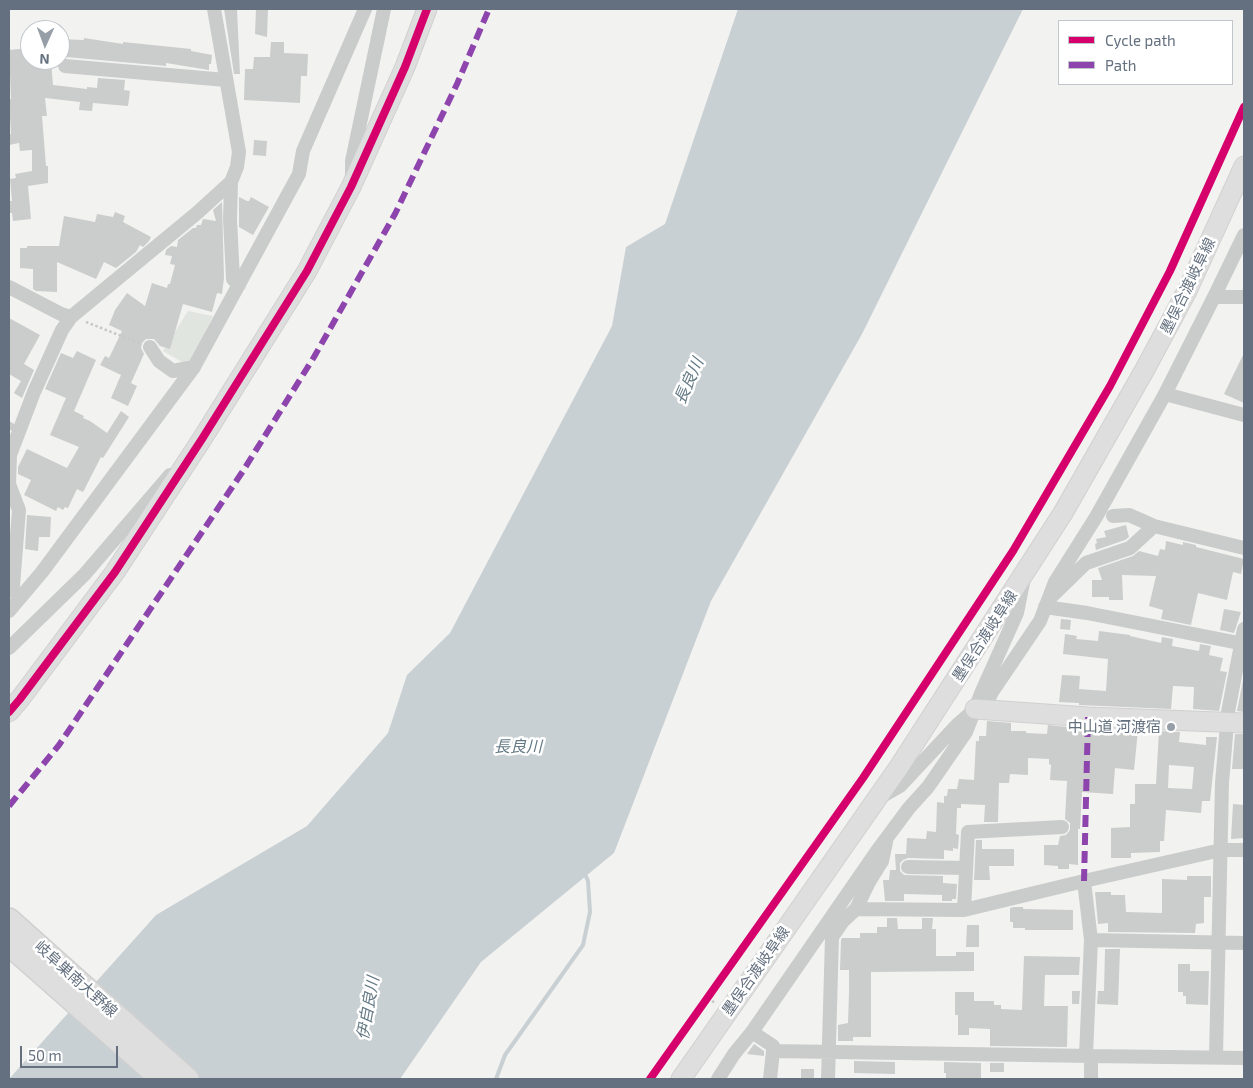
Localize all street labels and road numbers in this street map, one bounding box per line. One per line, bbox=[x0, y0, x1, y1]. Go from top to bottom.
street label: 墨俣合渡岐阜線 bbox=[1157, 235, 1219, 337]
street label: 墨俣合渡岐阜線 bbox=[949, 587, 1021, 685]
street label: 墨俣合渡岐阜線 bbox=[719, 923, 793, 1019]
street label: 岐阜巣南大野線 bbox=[31, 937, 121, 1021]

